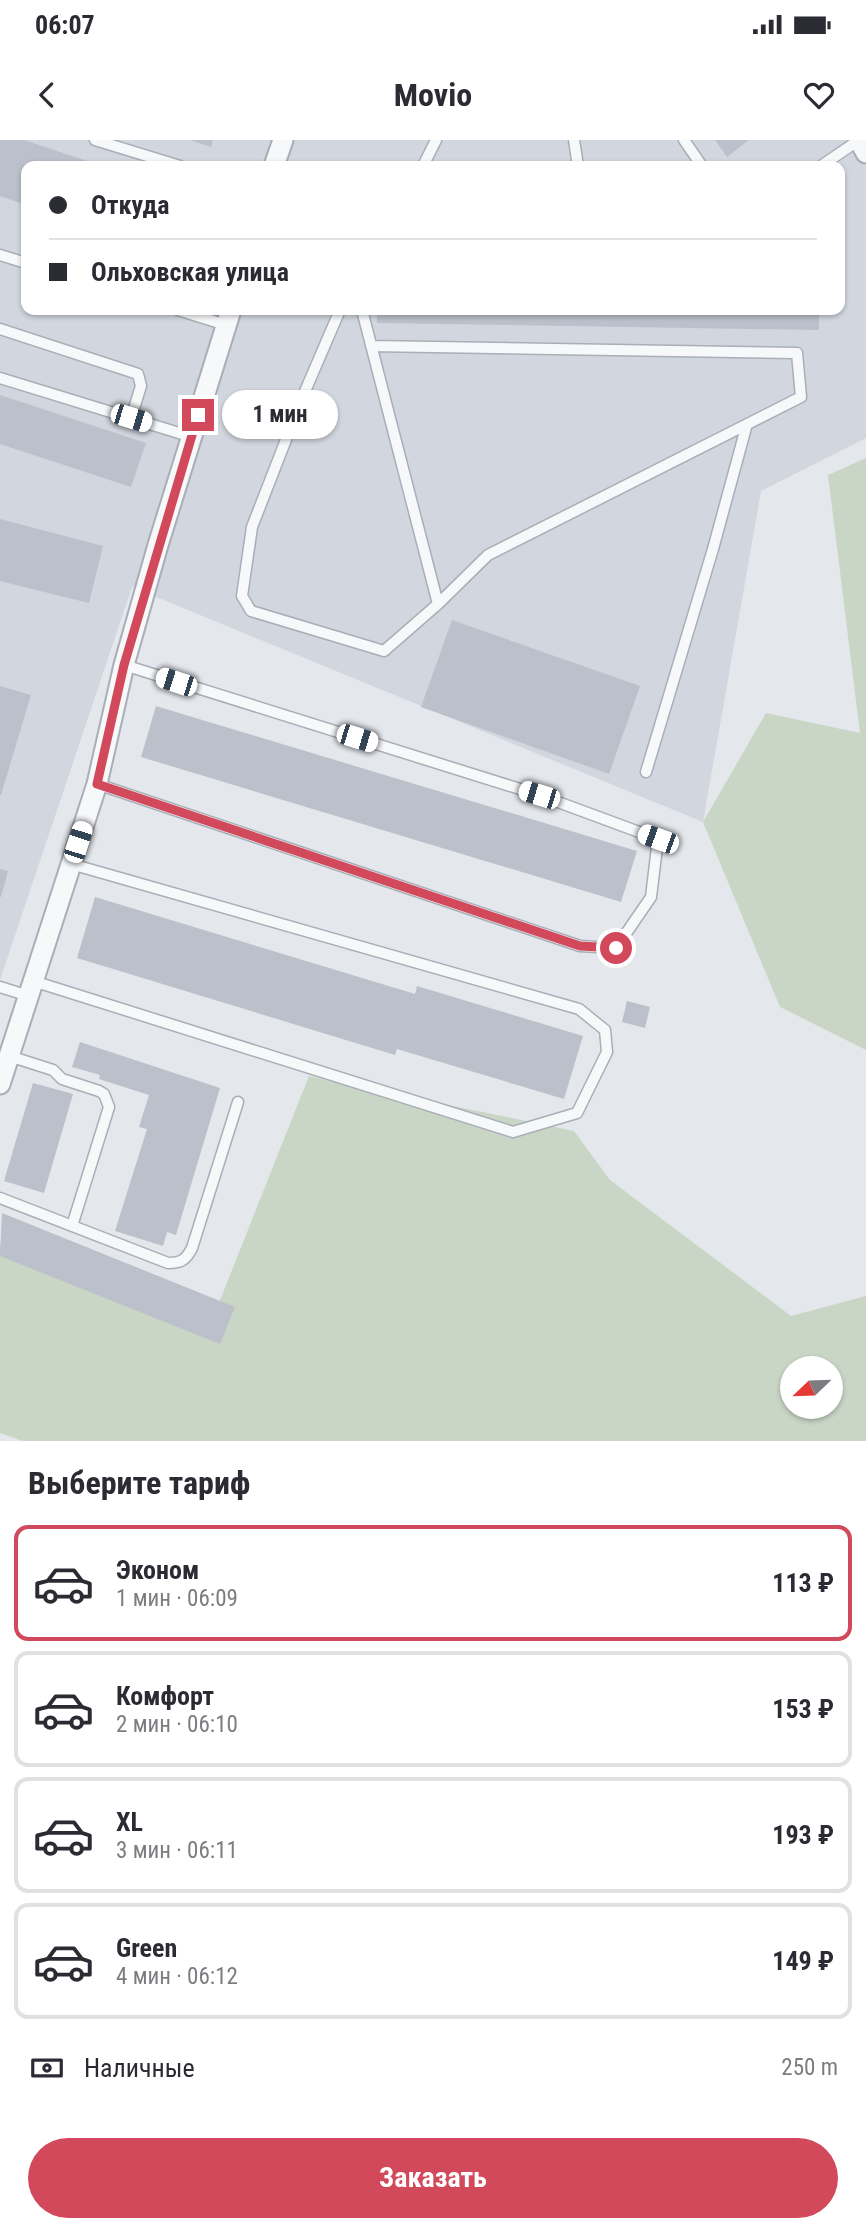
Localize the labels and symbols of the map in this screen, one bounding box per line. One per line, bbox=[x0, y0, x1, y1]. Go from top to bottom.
callout: 1 мин bbox=[222, 390, 338, 440]
route end bbox=[182, 399, 214, 431]
car bbox=[108, 402, 155, 434]
car bbox=[153, 666, 200, 698]
car bbox=[334, 722, 381, 754]
car bbox=[516, 779, 563, 811]
car bbox=[62, 819, 95, 865]
car bbox=[635, 822, 682, 856]
route start bbox=[600, 932, 632, 964]
north arrow bbox=[780, 1356, 844, 1419]

